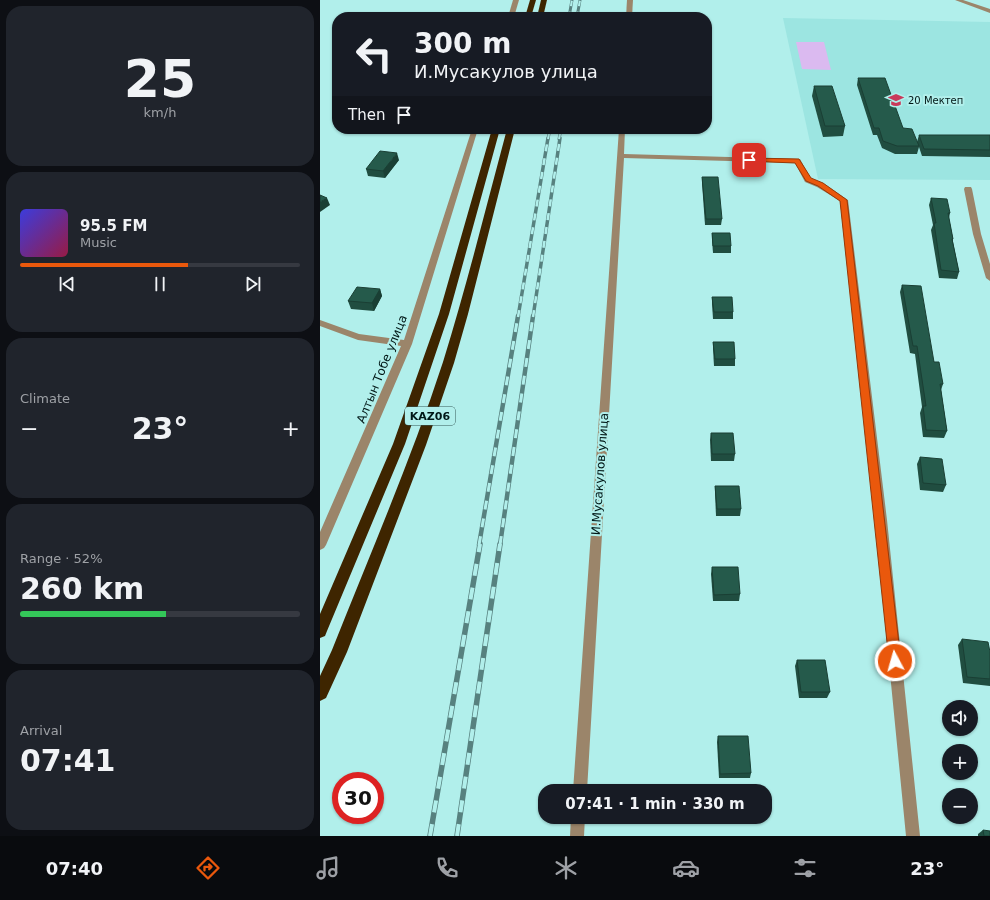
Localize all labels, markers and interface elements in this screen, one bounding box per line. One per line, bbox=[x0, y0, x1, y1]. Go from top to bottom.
text: 300 m bbox=[414, 27, 511, 60]
icon: left bbox=[348, 28, 400, 80]
text: 25 bbox=[124, 49, 196, 109]
text: И.Мусакулов улица bbox=[414, 61, 598, 82]
school or university icon: 20 Мектеп bbox=[887, 91, 905, 109]
place label: 20 Мектеп bbox=[908, 95, 963, 106]
icon: arrive bbox=[393, 104, 415, 126]
text: km/h bbox=[144, 105, 176, 120]
text: Then bbox=[348, 106, 385, 124]
pin bbox=[732, 143, 766, 177]
icon: arrive bbox=[738, 149, 760, 171]
text: 95.5 FM bbox=[80, 217, 147, 235]
text: Music bbox=[80, 235, 117, 250]
icon: previous bbox=[56, 273, 78, 295]
icon: pause bbox=[149, 273, 171, 295]
icon: next bbox=[242, 273, 264, 295]
street label: Алтын Тобе улица bbox=[354, 313, 410, 425]
text: Climate bbox=[20, 391, 70, 406]
road number: KАZ06 bbox=[405, 407, 455, 425]
text: 23° bbox=[132, 411, 188, 446]
street label: И.Мусакулов улица bbox=[589, 412, 611, 536]
text: − bbox=[20, 416, 38, 441]
text: + bbox=[282, 416, 300, 441]
text: Range · 52% bbox=[20, 551, 103, 566]
text: 260 km bbox=[20, 571, 144, 606]
position arrow bbox=[874, 640, 916, 682]
map controls bbox=[942, 700, 978, 824]
button: sound bbox=[942, 700, 978, 736]
text: Arrival bbox=[20, 723, 62, 738]
text: 07:41 bbox=[20, 743, 116, 778]
button: + bbox=[942, 744, 978, 780]
speed limit sign: 30 bbox=[332, 772, 384, 824]
button: − bbox=[942, 788, 978, 824]
text: 07:41 · 1 min · 330 m bbox=[565, 795, 745, 813]
icon: directions bbox=[194, 854, 222, 882]
icon: music bbox=[314, 854, 342, 882]
icon: phone bbox=[433, 854, 461, 882]
icon: climate bbox=[552, 854, 580, 882]
icon: car bbox=[672, 854, 700, 882]
icon: filters bbox=[791, 854, 819, 882]
text: 07:40 bbox=[46, 858, 103, 879]
text: 23° bbox=[910, 858, 944, 879]

